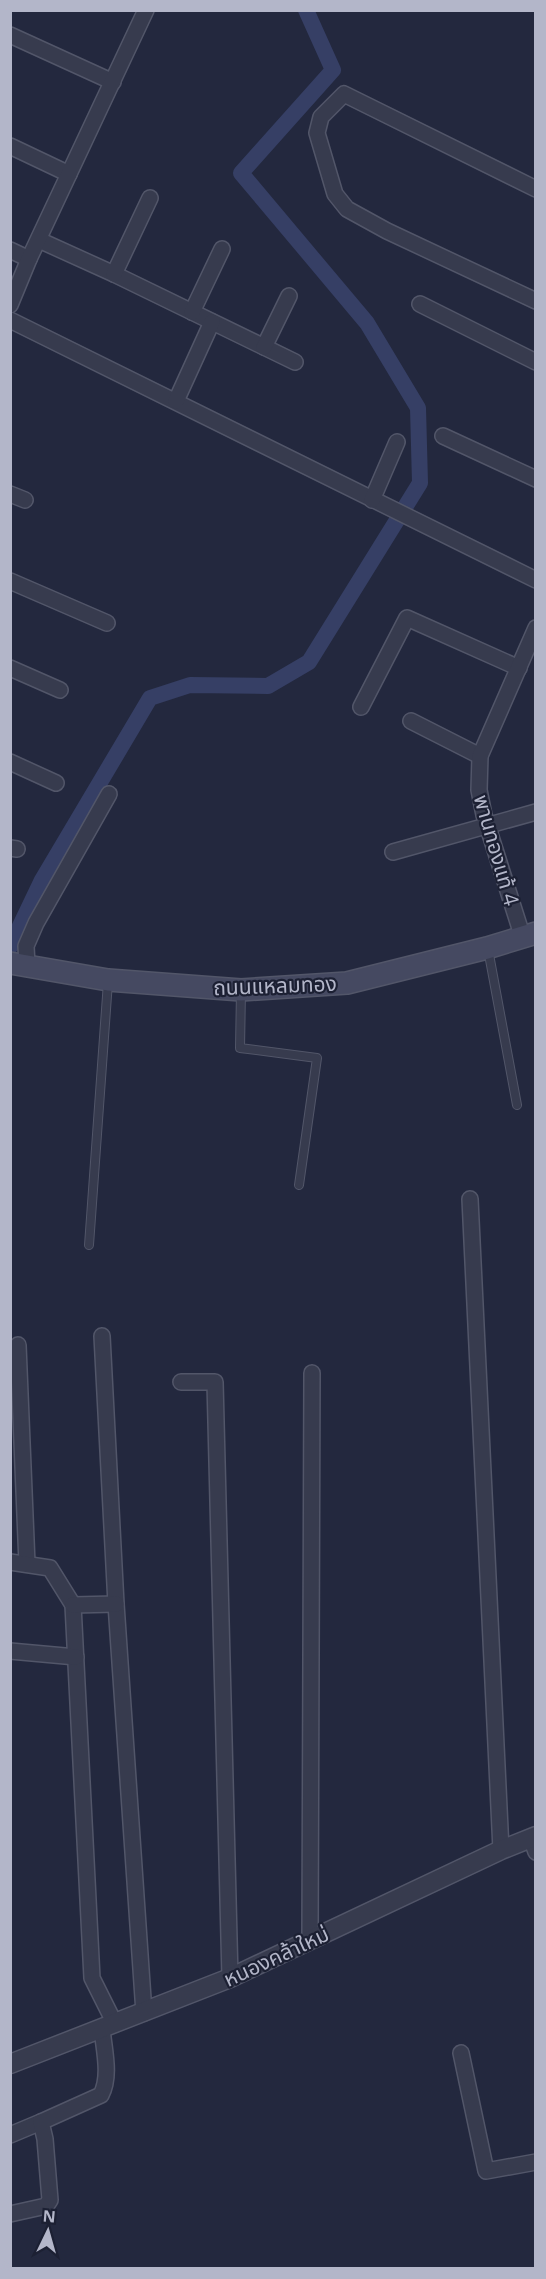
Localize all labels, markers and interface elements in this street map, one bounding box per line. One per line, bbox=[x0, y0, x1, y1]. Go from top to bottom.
street label: พานทองแท้ 4 bbox=[468, 791, 526, 909]
street label: ถนนแหลมทอง bbox=[213, 969, 337, 1001]
street label: หนองคล้าใหม่ bbox=[219, 1919, 333, 1993]
north arrow bbox=[18, 2201, 78, 2261]
text: N bbox=[42, 2205, 57, 2228]

